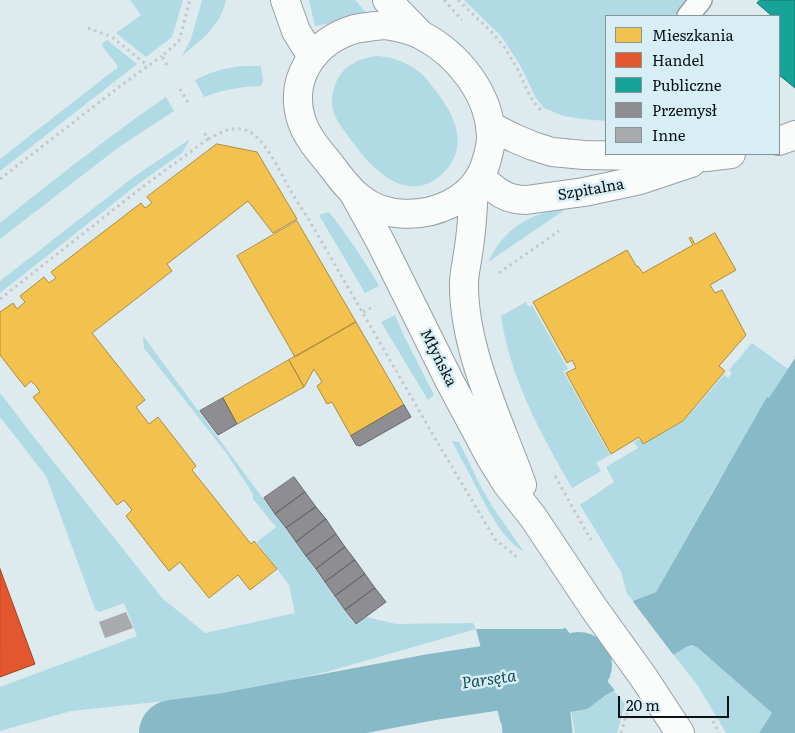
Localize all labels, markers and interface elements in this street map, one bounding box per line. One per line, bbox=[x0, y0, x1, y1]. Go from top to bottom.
legend bbox=[605, 15, 780, 155]
text: Mieszkania bbox=[652, 23, 734, 46]
text: Handel bbox=[652, 48, 704, 71]
text: Publiczne bbox=[652, 73, 722, 96]
text: Przemysł bbox=[652, 98, 717, 121]
text: Inne bbox=[652, 123, 686, 146]
street label: Szpitalna bbox=[556, 175, 626, 205]
street label: Młyńska bbox=[416, 326, 460, 390]
water label: Parsęta bbox=[461, 667, 517, 693]
scale bar bbox=[620, 686, 731, 718]
text: 20 m bbox=[626, 693, 660, 716]

